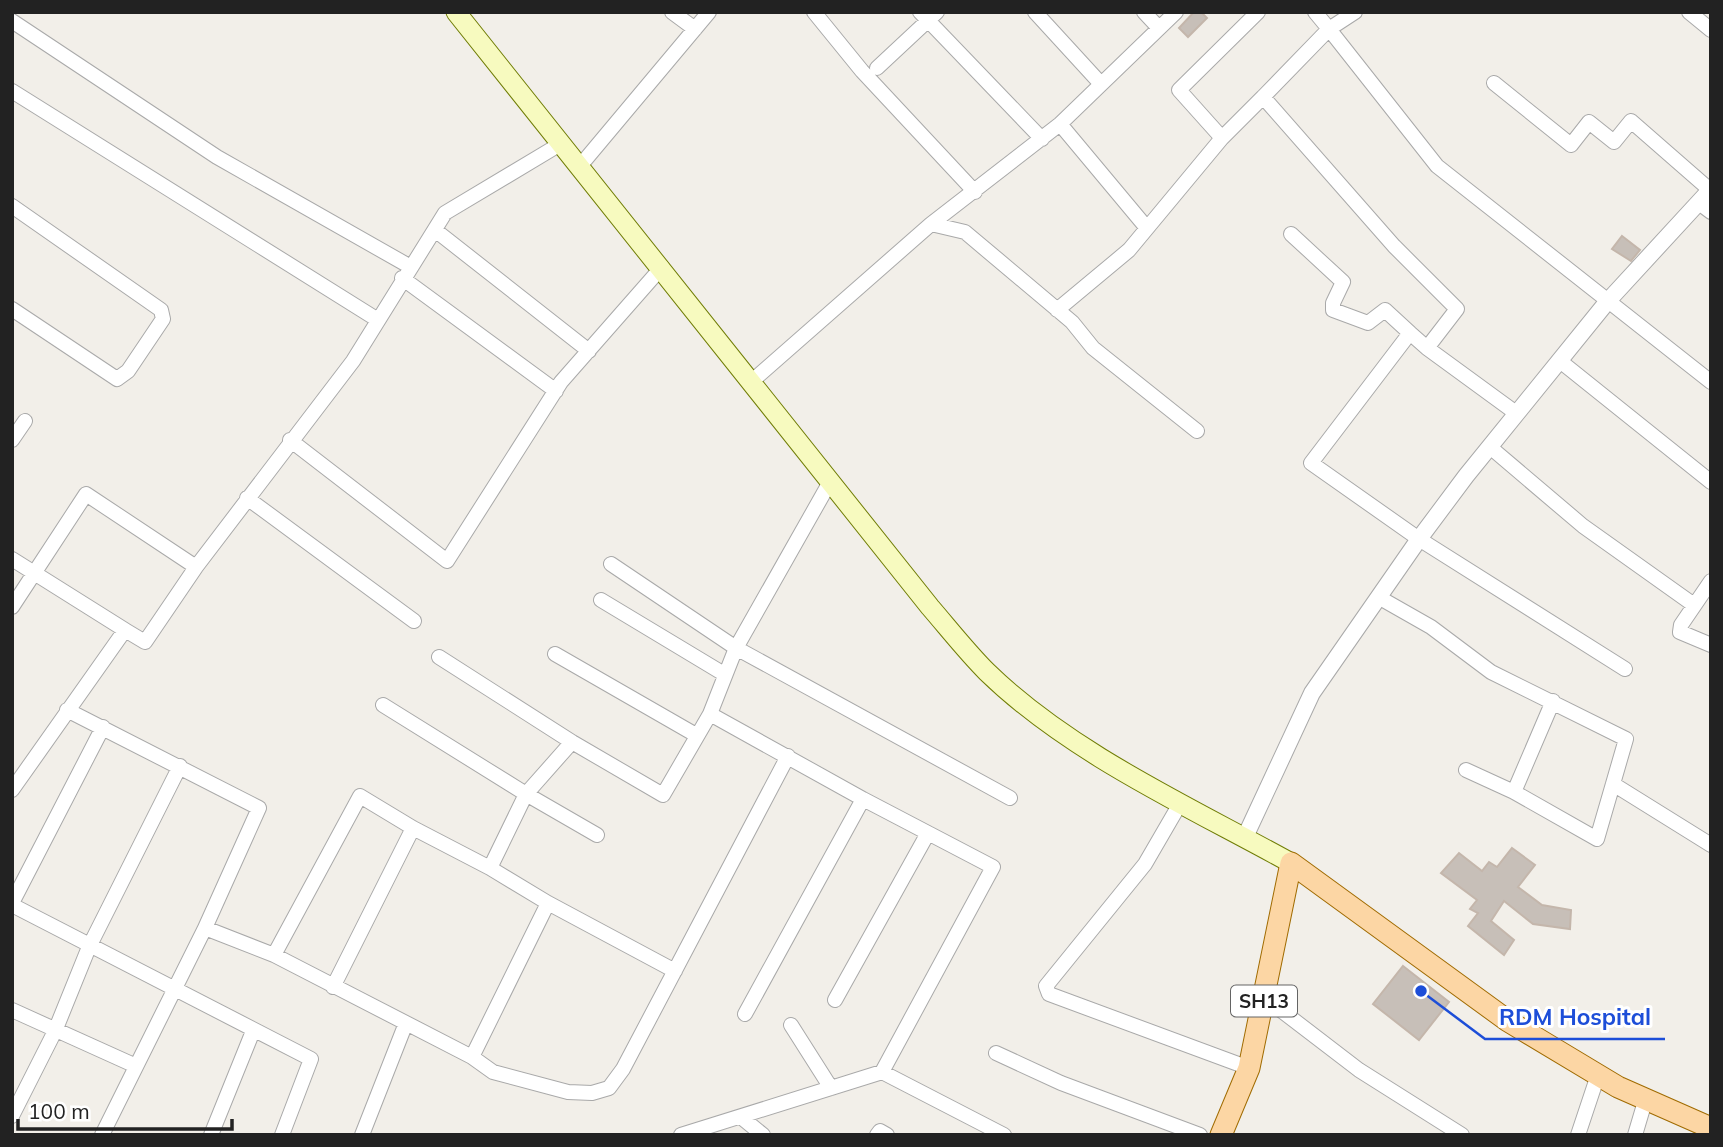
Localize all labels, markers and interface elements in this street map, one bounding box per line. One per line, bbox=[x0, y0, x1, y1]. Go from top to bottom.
road number: SH13 bbox=[1231, 986, 1297, 1016]
callout: RDM Hospital bbox=[1485, 995, 1665, 1039]
text: RDM Hospital bbox=[1499, 1002, 1651, 1031]
scale bar bbox=[18, 1088, 231, 1132]
text: 100 m bbox=[28, 1098, 90, 1124]

